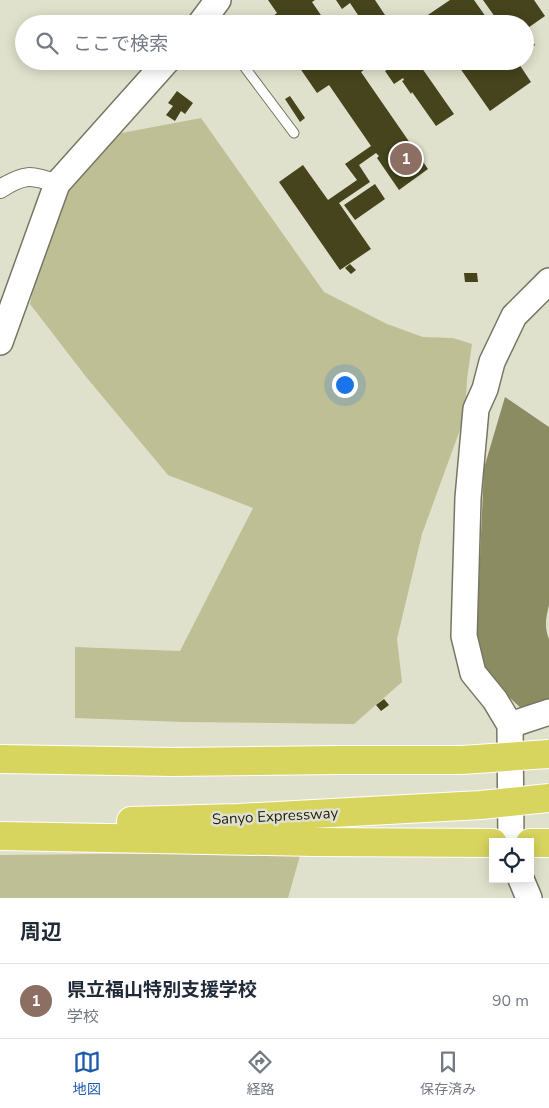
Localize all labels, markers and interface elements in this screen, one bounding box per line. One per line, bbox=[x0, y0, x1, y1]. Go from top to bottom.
search box bbox=[15, 15, 534, 70]
icon: search bbox=[33, 29, 61, 57]
text: ここで検索 bbox=[73, 31, 168, 57]
pin: 1 bbox=[390, 140, 422, 178]
your location bbox=[332, 372, 358, 398]
street label: Sanyo Expressway bbox=[211, 803, 339, 829]
map controls bbox=[489, 838, 534, 883]
button: locate bbox=[489, 838, 534, 883]
text: 周辺 bbox=[20, 918, 62, 946]
text: 県立福山特別支援学校 bbox=[67, 977, 257, 1003]
text: 1 bbox=[31, 990, 41, 1012]
text: 90 m bbox=[492, 990, 529, 1012]
text: 学校 bbox=[67, 1006, 99, 1028]
tab: 地図 bbox=[73, 1048, 101, 1099]
tab: 経路 bbox=[246, 1048, 274, 1099]
tab: 保存済み bbox=[420, 1048, 476, 1099]

